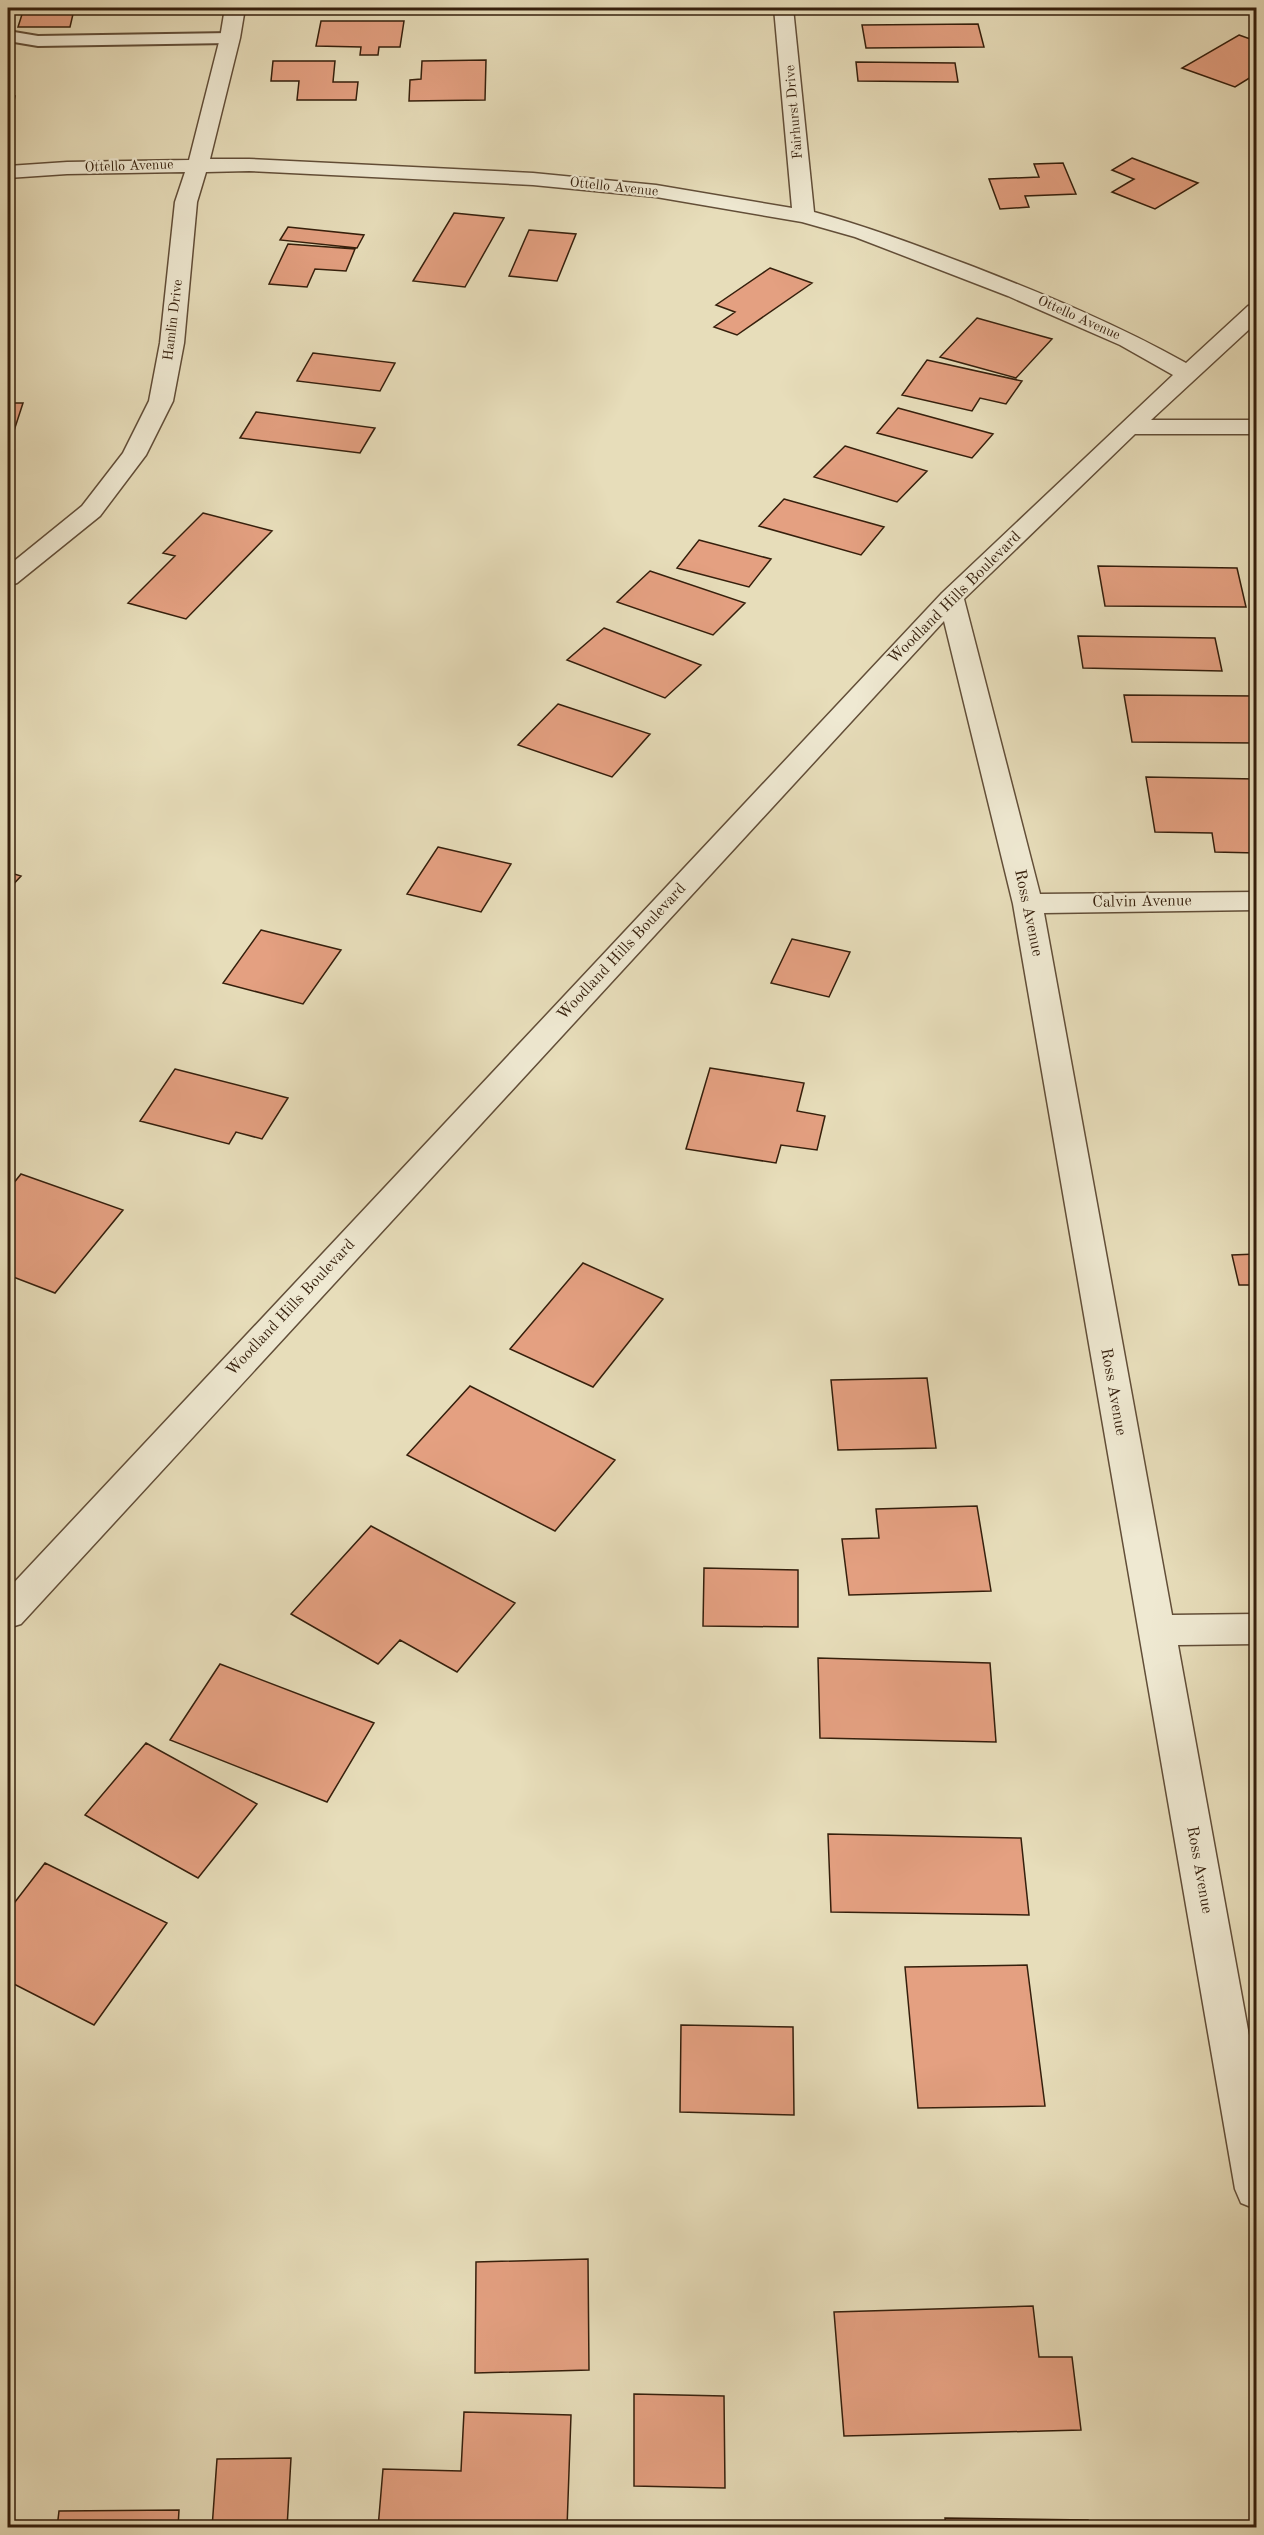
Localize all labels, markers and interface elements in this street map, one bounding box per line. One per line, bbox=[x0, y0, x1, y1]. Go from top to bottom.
street label: Fairhurst Drive bbox=[783, 64, 805, 160]
street label: Ottello Avenue bbox=[84, 157, 174, 175]
street label: Ottello Avenue bbox=[569, 175, 659, 199]
street label: Hamlin Drive bbox=[161, 279, 185, 361]
street label: Ottello Avenue bbox=[1036, 294, 1122, 342]
street label: Woodland Hills Boulevard bbox=[886, 529, 1024, 667]
street label: Ross Avenue bbox=[1011, 868, 1045, 958]
street label: Woodland Hills Boulevard bbox=[555, 881, 689, 1023]
street label: Calvin Avenue bbox=[1092, 893, 1192, 911]
street label: Woodland Hills Boulevard bbox=[224, 1237, 358, 1379]
street label: Ross Avenue bbox=[1097, 1347, 1129, 1437]
street label: Ross Avenue bbox=[1183, 1825, 1215, 1915]

